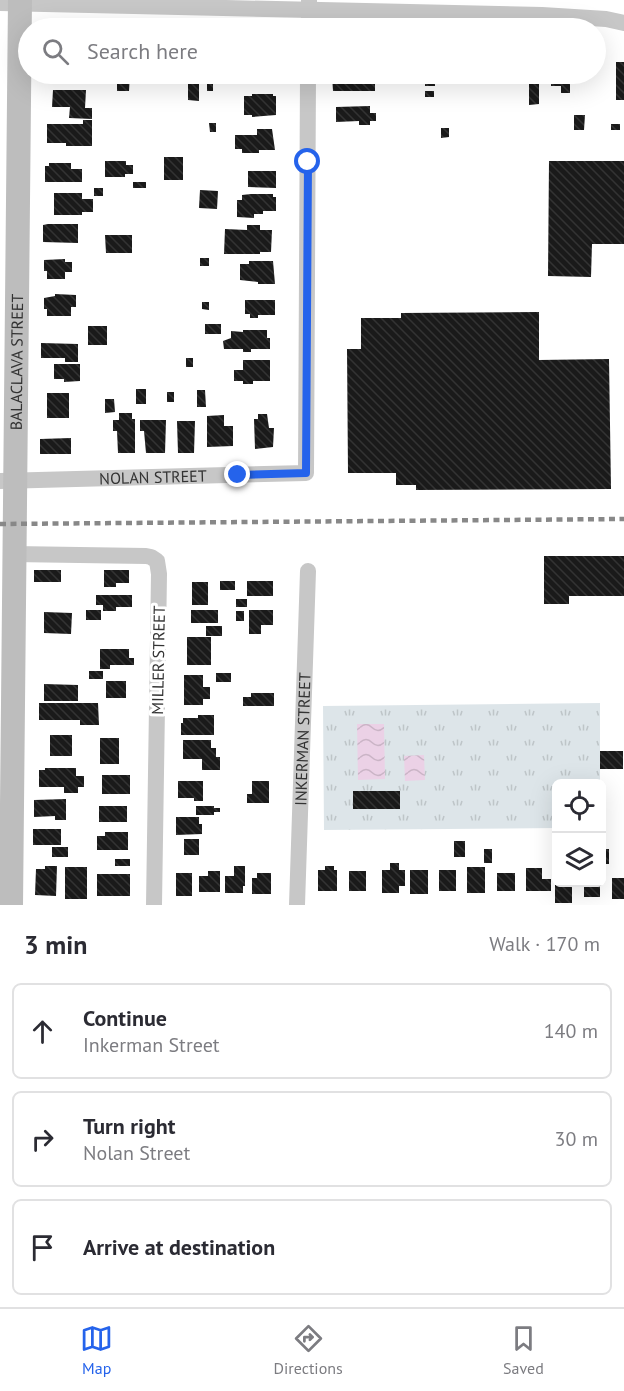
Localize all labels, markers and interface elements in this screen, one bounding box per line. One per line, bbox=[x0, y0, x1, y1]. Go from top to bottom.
search box bbox=[18, 18, 606, 84]
icon: search bbox=[39, 35, 72, 68]
text: Search here bbox=[87, 37, 198, 65]
route start bbox=[294, 148, 320, 174]
street label: BALACLAVA STREET bbox=[6, 294, 27, 430]
route end bbox=[224, 461, 250, 487]
street label: NOLAN STREET bbox=[99, 466, 207, 488]
street label: MILLER STREET bbox=[147, 605, 169, 715]
street label: INKERMAN STREET bbox=[290, 672, 315, 806]
map controls bbox=[552, 779, 606, 887]
button: locate bbox=[552, 779, 606, 833]
button: layers bbox=[552, 833, 606, 887]
text: 3 min bbox=[24, 928, 87, 961]
text: Walk · 170 m bbox=[489, 931, 600, 957]
text: Continue bbox=[83, 1004, 167, 1032]
icon: ahead bbox=[26, 1015, 59, 1048]
text: 140 m bbox=[544, 1018, 598, 1044]
text: Inkerman Street bbox=[83, 1032, 220, 1058]
text: Turn right bbox=[83, 1112, 175, 1140]
icon: right bbox=[26, 1123, 59, 1156]
text: 30 m bbox=[555, 1126, 598, 1152]
text: Nolan Street bbox=[83, 1140, 190, 1166]
icon: arrive bbox=[26, 1231, 59, 1264]
text: Arrive at destination bbox=[83, 1233, 275, 1261]
tab: Map bbox=[80, 1322, 113, 1378]
tab: Directions bbox=[274, 1322, 343, 1378]
tab: Saved bbox=[503, 1322, 544, 1378]

